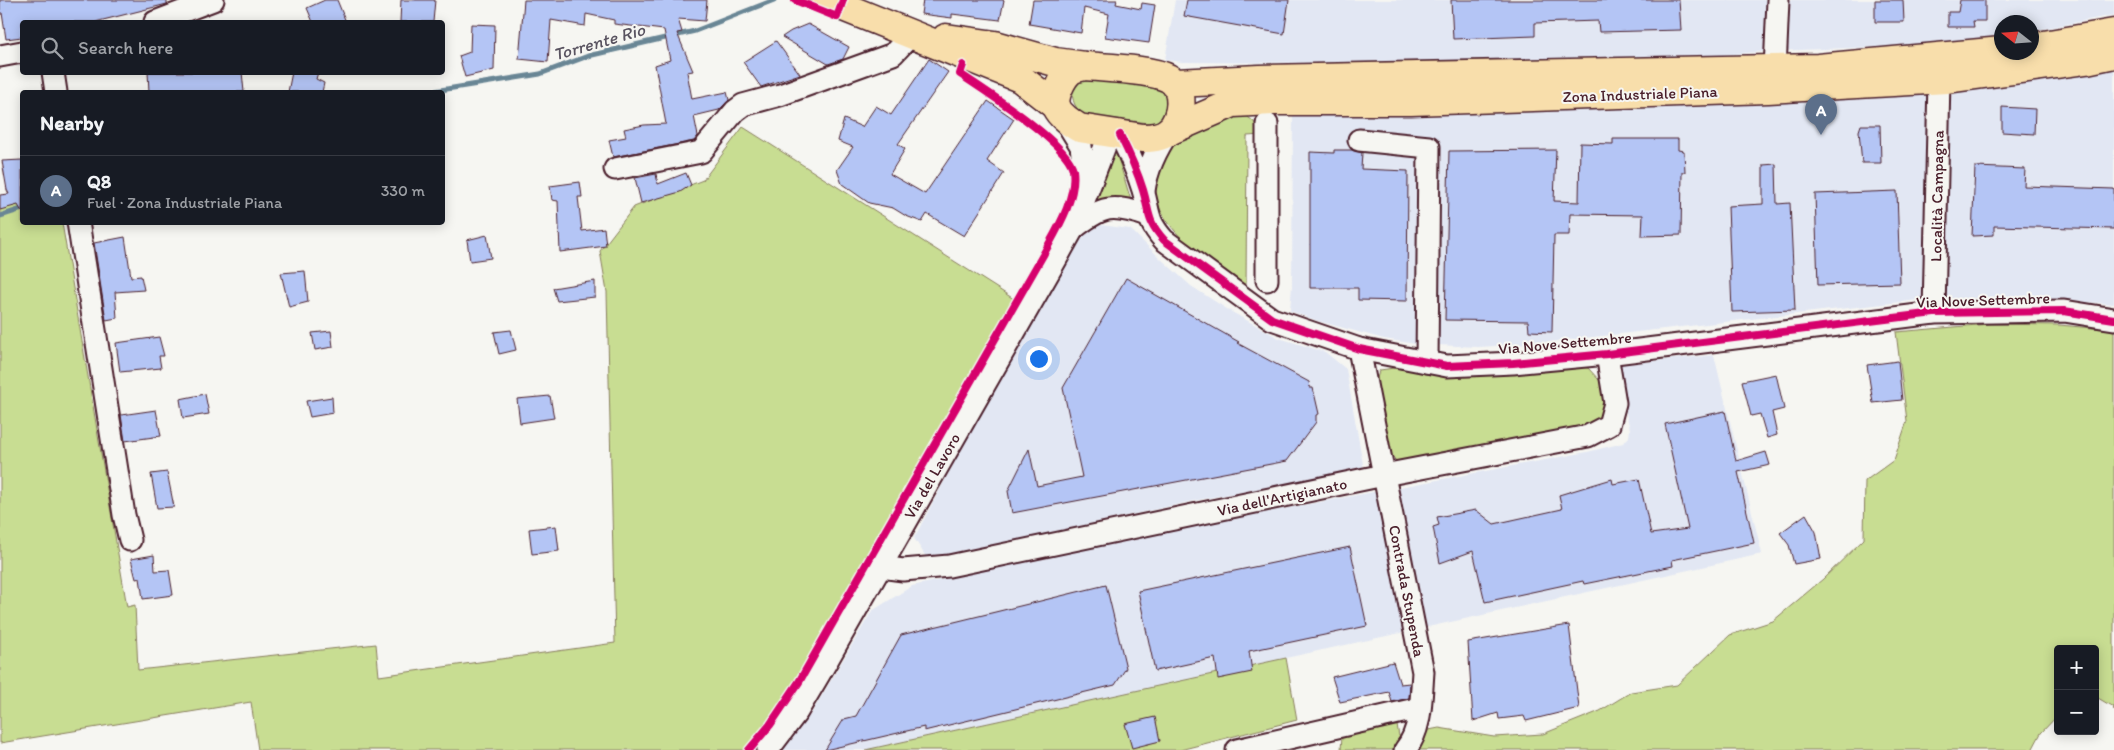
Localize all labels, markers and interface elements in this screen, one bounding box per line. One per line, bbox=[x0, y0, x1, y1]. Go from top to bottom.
north arrow bbox=[1994, 15, 2039, 60]
water label: Torrente Rio bbox=[551, 18, 648, 66]
search box bbox=[20, 20, 445, 75]
icon: search bbox=[38, 34, 66, 62]
text: Search here bbox=[78, 36, 173, 59]
street label: Zona Industriale Piana bbox=[1562, 82, 1719, 106]
pin: A bbox=[1805, 94, 1837, 135]
text: Nearby bbox=[40, 110, 104, 135]
street label: Località Campagna bbox=[1926, 129, 1948, 262]
text: Q8 bbox=[87, 170, 111, 193]
text: A bbox=[51, 181, 61, 200]
text: 330 m bbox=[381, 181, 425, 200]
text: Fuel · Zona Industriale Piana bbox=[87, 193, 282, 212]
street label: Via Nove Settembre bbox=[1916, 288, 2050, 312]
street label: Via Nove Settembre bbox=[1497, 328, 1633, 358]
your location bbox=[1026, 346, 1052, 372]
street label: Via del Lavoro bbox=[900, 430, 964, 522]
street label: Via dell'Artigianato bbox=[1215, 474, 1349, 520]
street label: Contrada Stupenda bbox=[1385, 523, 1429, 659]
map controls bbox=[2054, 645, 2099, 735]
button: + bbox=[2054, 645, 2099, 690]
button: − bbox=[2054, 690, 2099, 735]

